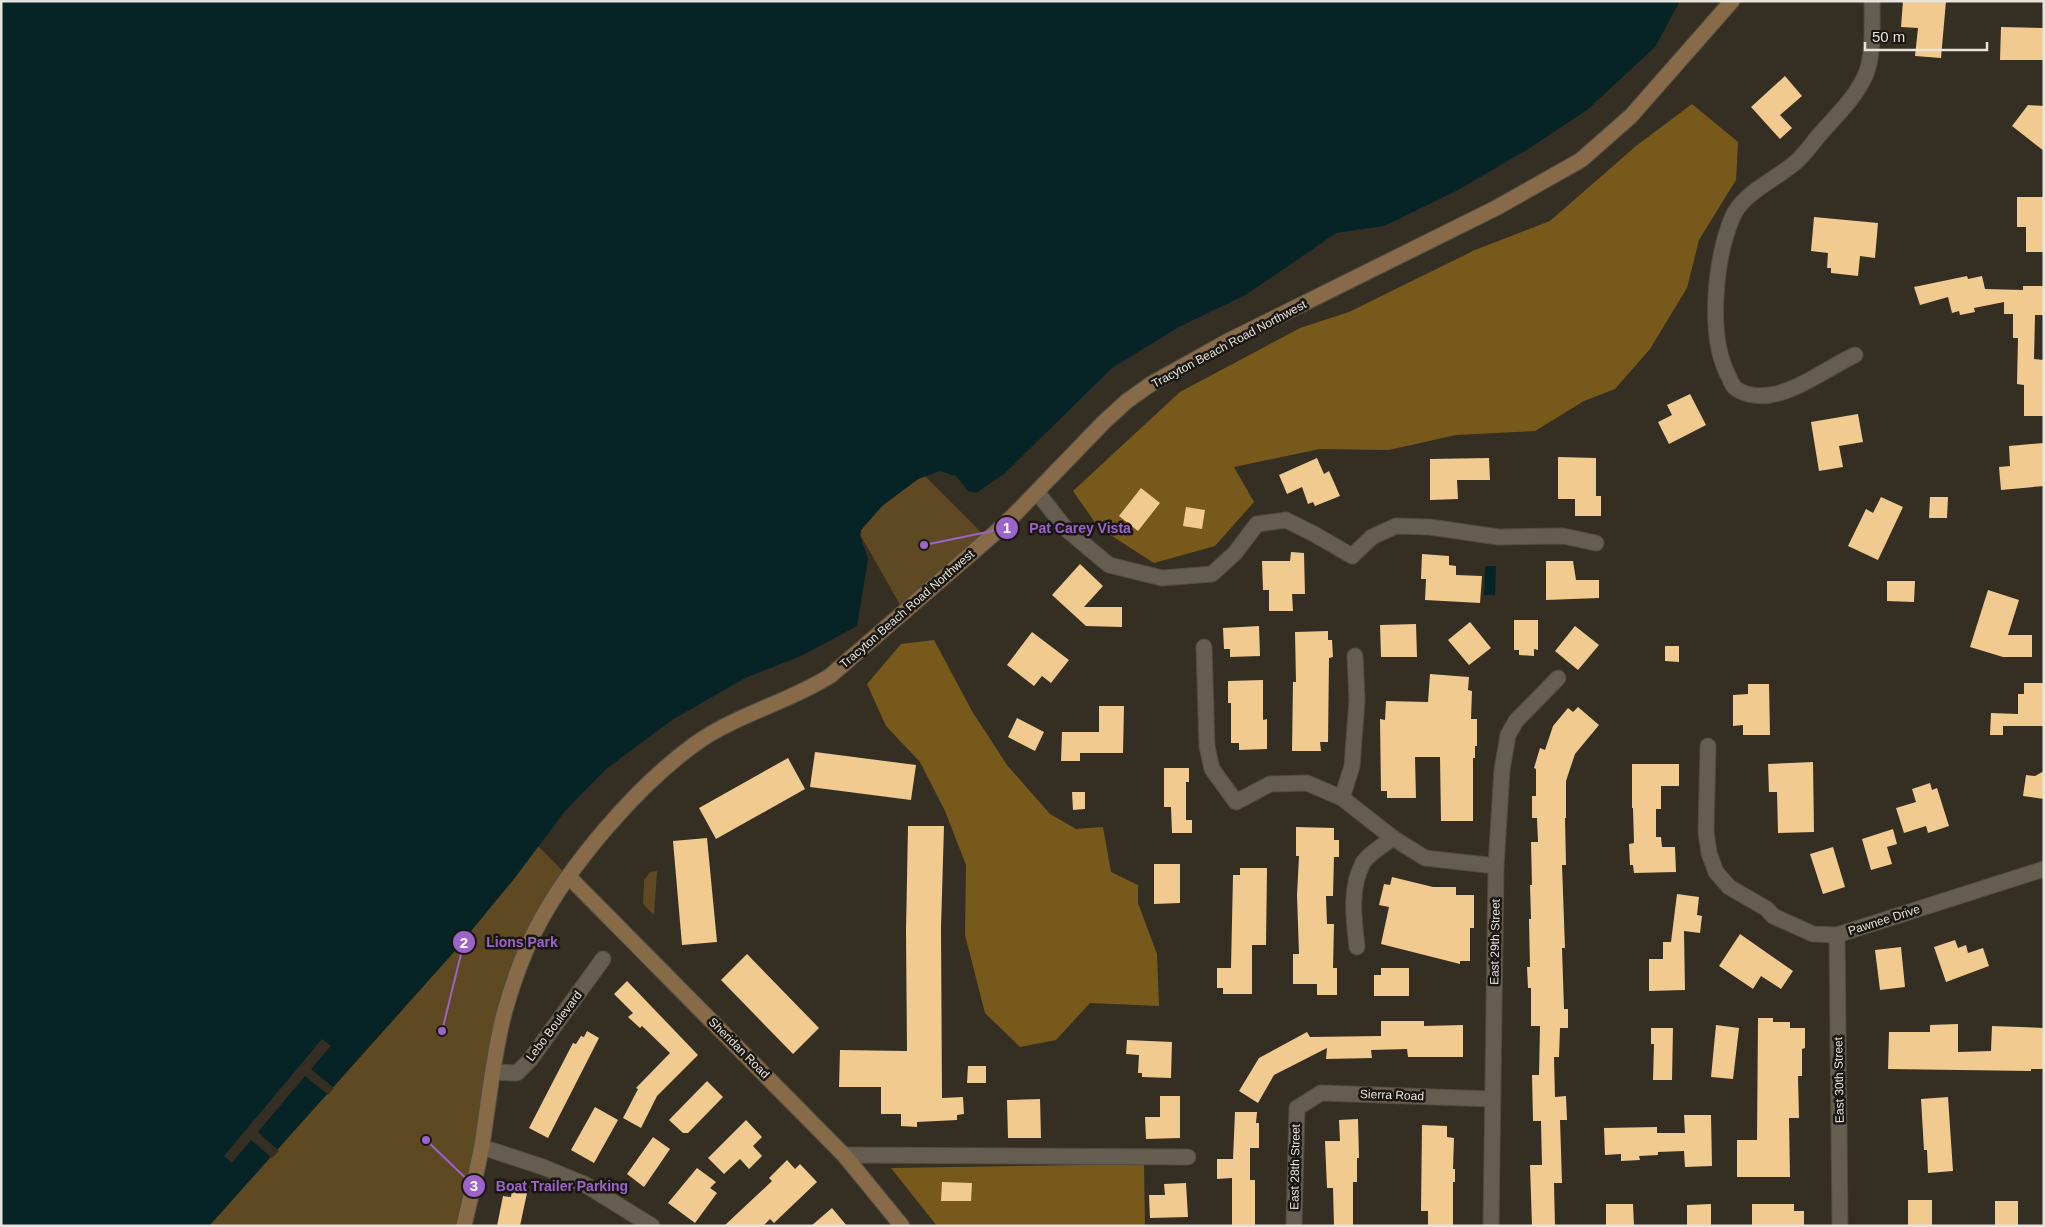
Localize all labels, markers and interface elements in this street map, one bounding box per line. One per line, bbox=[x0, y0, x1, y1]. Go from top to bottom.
scale bar bbox=[1865, 20, 1988, 52]
text: 50 m bbox=[1872, 28, 1905, 45]
street label: Tracyton Beach Road Northwest bbox=[1149, 297, 1309, 391]
callout: Pat Carey Vista bbox=[995, 514, 1141, 543]
text: 1 bbox=[1003, 519, 1011, 536]
text: Pat Carey Vista bbox=[1029, 520, 1131, 536]
street label: Tracyton Beach Road Northwest bbox=[837, 547, 977, 671]
street label: East 29th Street bbox=[1487, 898, 1503, 985]
street label: Pawnee Drive bbox=[1846, 902, 1922, 938]
callout: Lions Park bbox=[451, 928, 568, 957]
text: 2 bbox=[460, 934, 468, 951]
text: Lions Park bbox=[486, 934, 558, 950]
street label: Lebo Boulevard bbox=[523, 988, 585, 1064]
street label: Sheridan Road bbox=[706, 1015, 772, 1081]
street label: East 30th Street bbox=[1831, 1036, 1847, 1123]
street label: Sierra Road bbox=[1360, 1087, 1424, 1103]
street label: East 28th Street bbox=[1287, 1123, 1303, 1210]
callout: Boat Trailer Parking bbox=[461, 1172, 638, 1201]
text: 3 bbox=[470, 1177, 478, 1194]
text: Boat Trailer Parking bbox=[496, 1178, 628, 1194]

